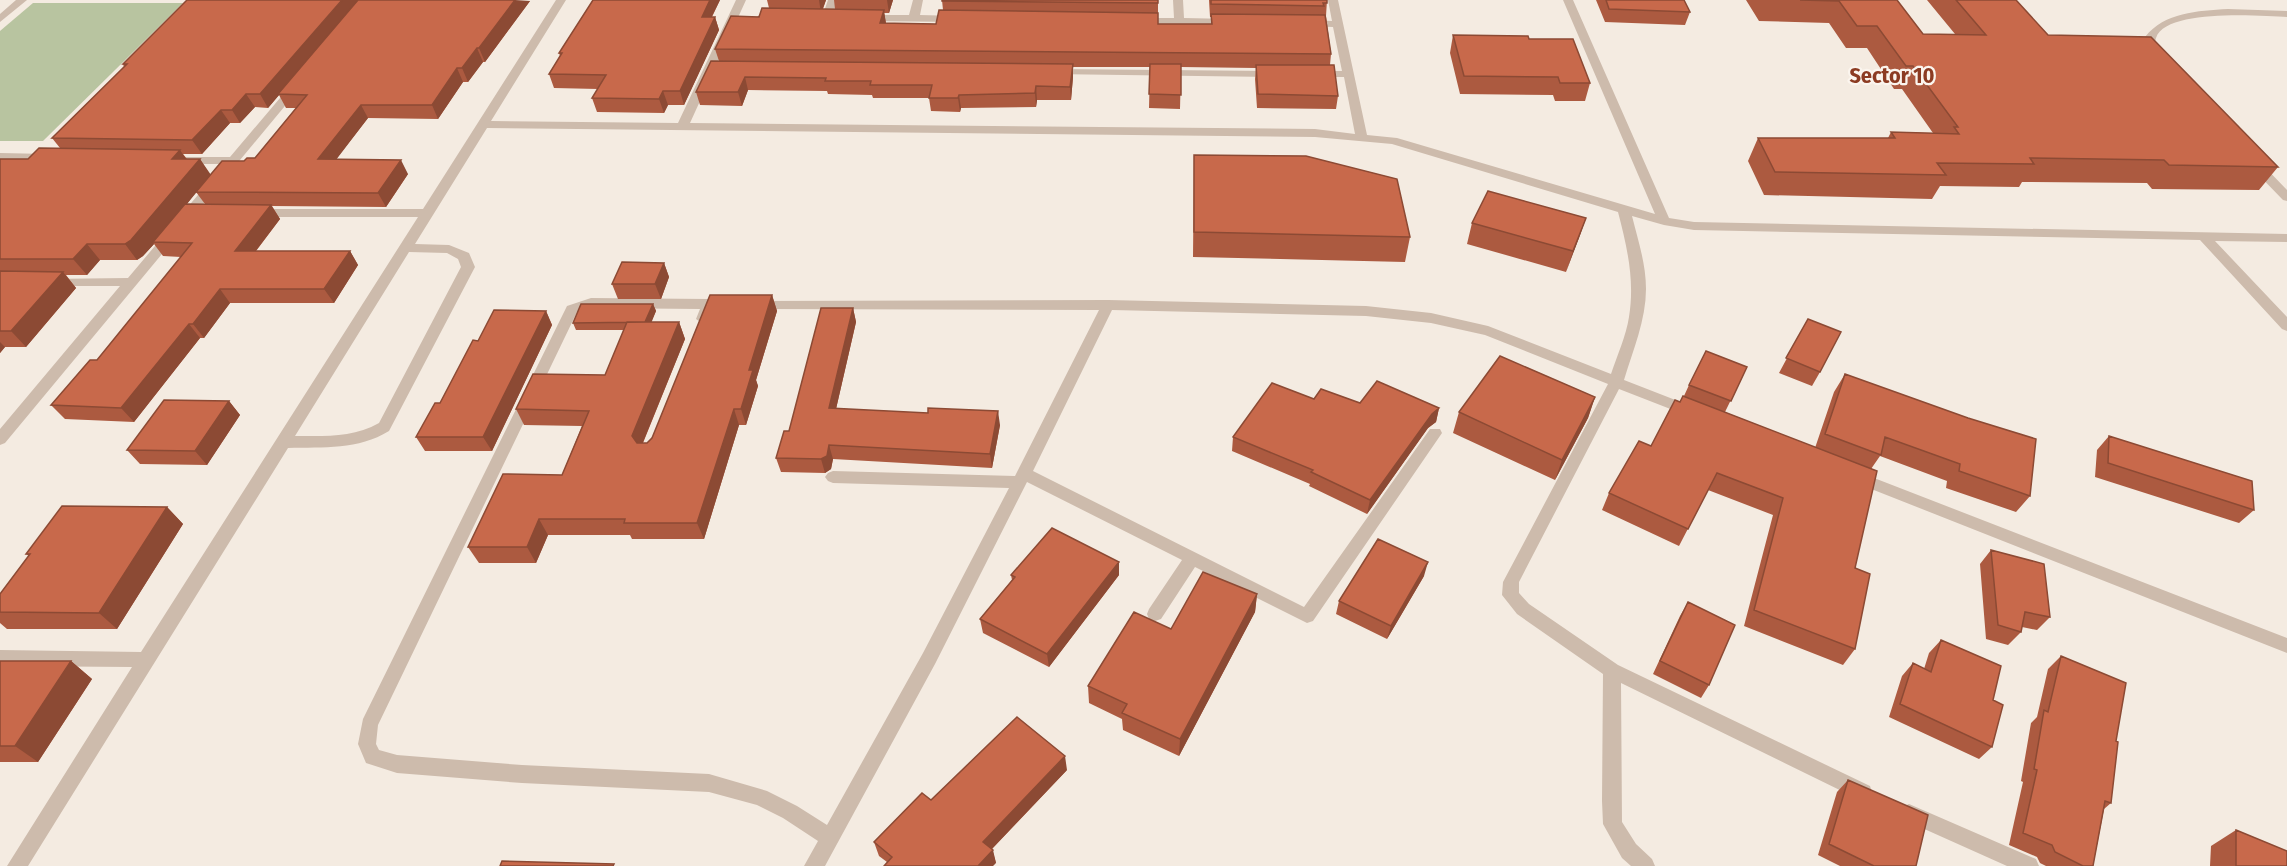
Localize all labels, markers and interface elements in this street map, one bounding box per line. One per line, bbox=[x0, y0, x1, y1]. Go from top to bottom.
district label: Sector 10 bbox=[1849, 62, 1935, 89]

